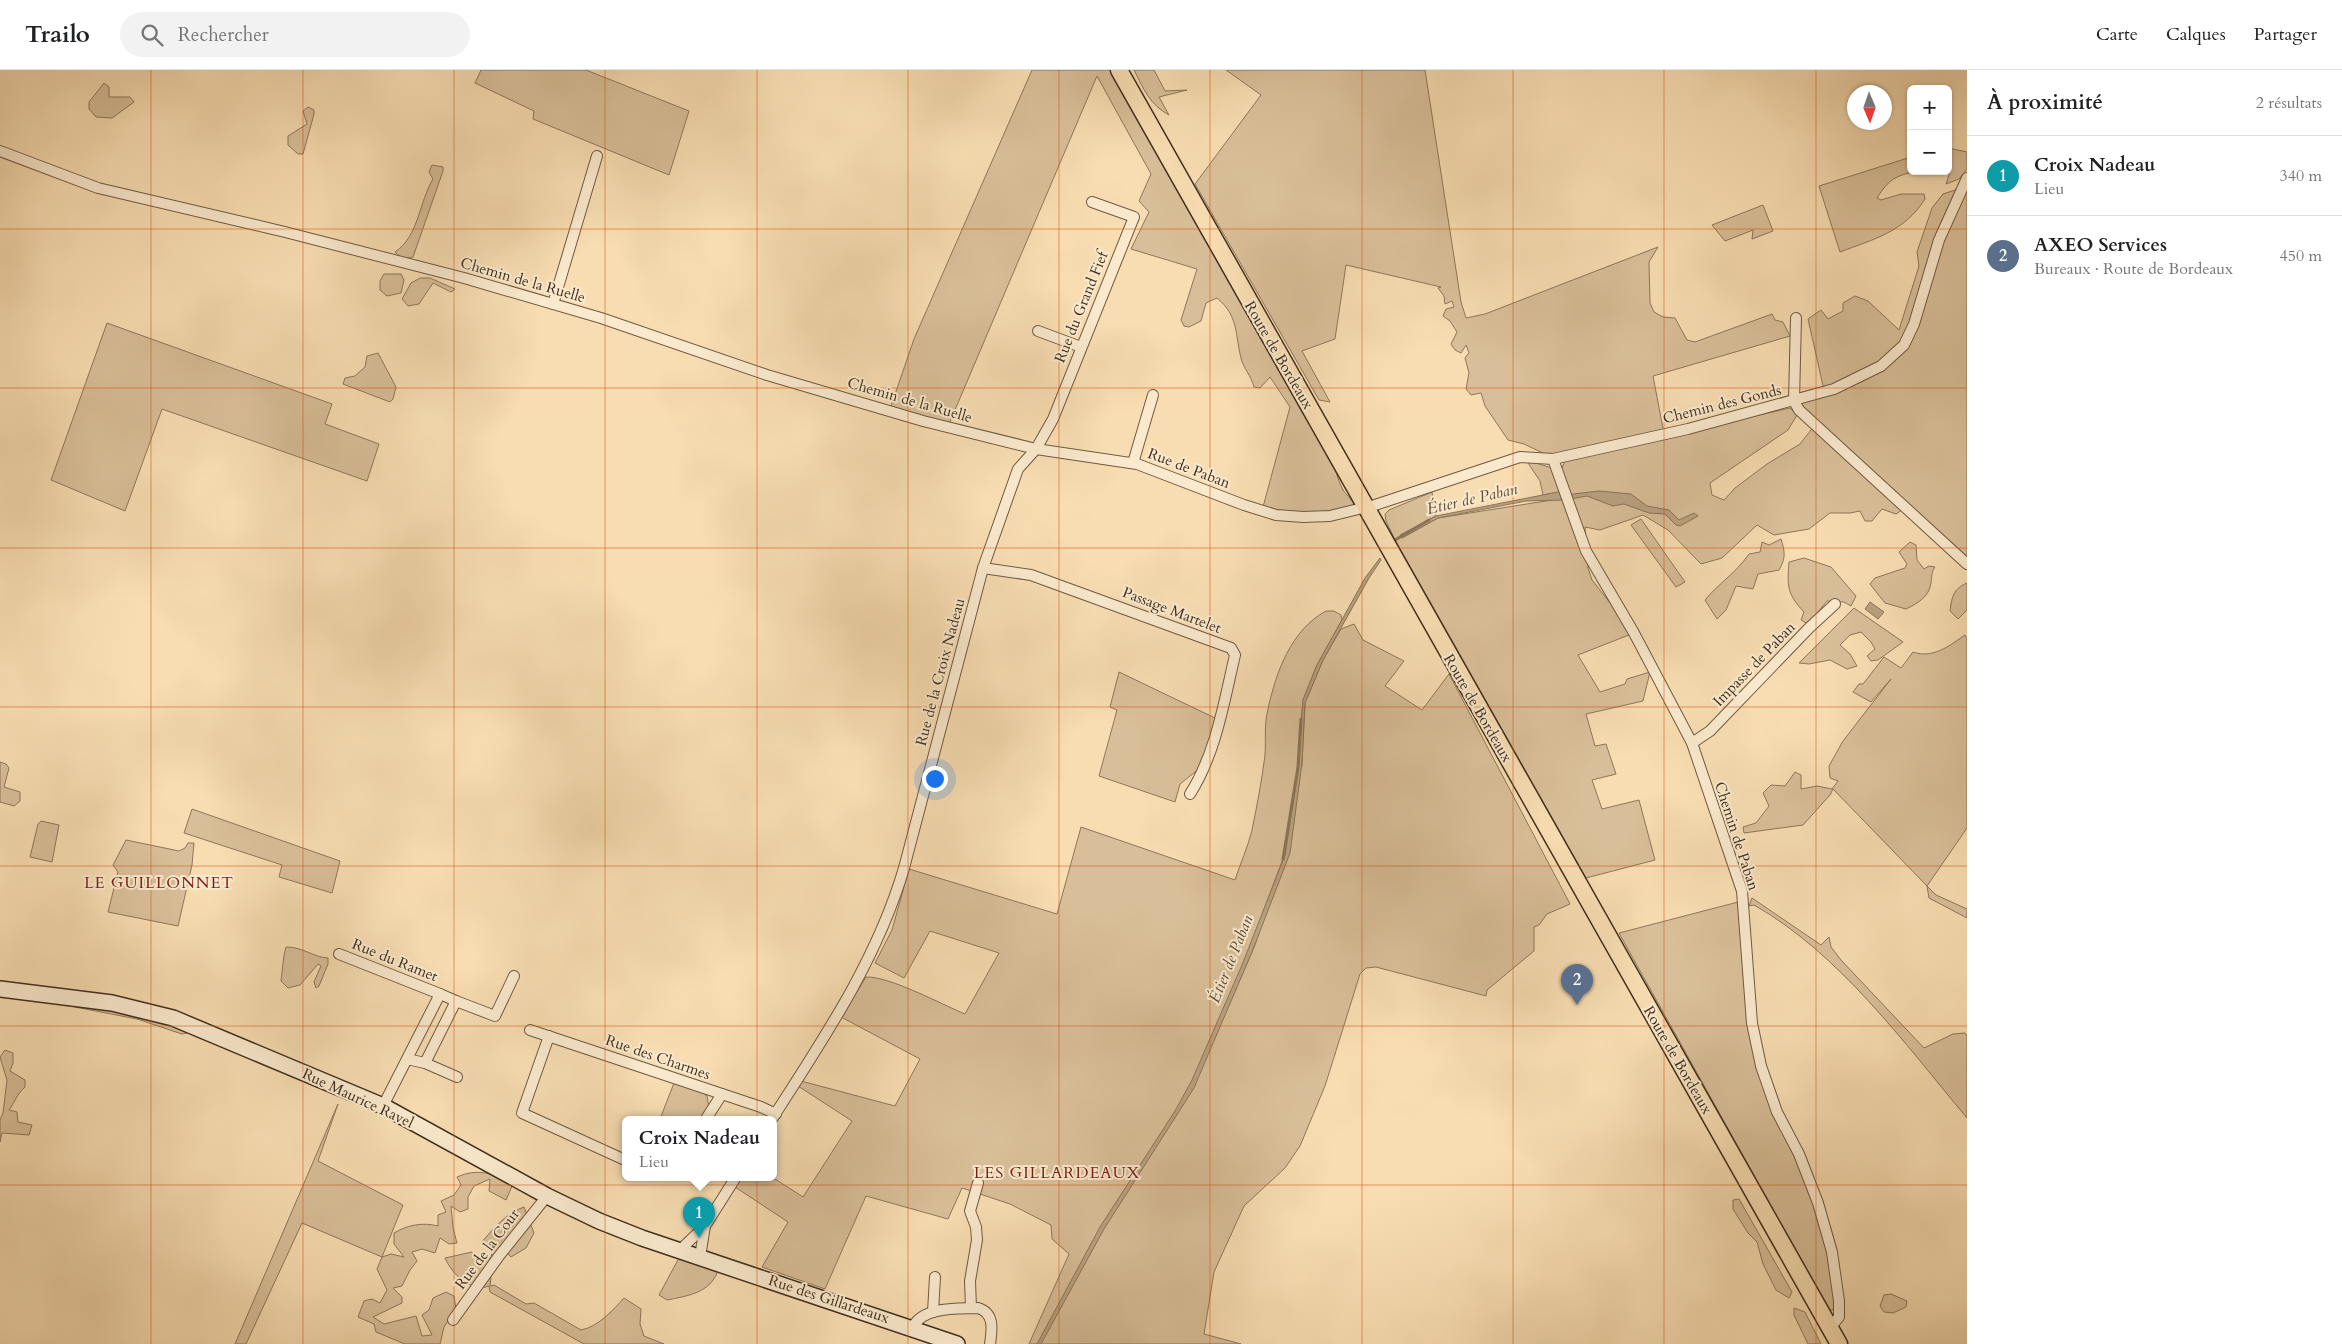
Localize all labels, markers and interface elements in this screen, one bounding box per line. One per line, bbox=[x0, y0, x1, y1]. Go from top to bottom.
search box bbox=[120, 12, 470, 57]
text: Trailo bbox=[25, 18, 90, 51]
icon: search bbox=[138, 21, 166, 49]
text: Rechercher bbox=[178, 22, 269, 48]
text: Carte bbox=[2096, 22, 2138, 47]
text: Calques bbox=[2166, 22, 2226, 47]
text: Partager bbox=[2254, 22, 2317, 47]
north arrow bbox=[1847, 85, 1892, 130]
map controls bbox=[1907, 85, 1952, 175]
button: + bbox=[1907, 85, 1952, 130]
text: À proximité bbox=[1987, 88, 2103, 117]
text: 2 résultats bbox=[2256, 92, 2322, 114]
button: − bbox=[1907, 130, 1952, 175]
text: Croix Nadeau bbox=[2034, 152, 2155, 178]
text: 1 bbox=[1999, 165, 2007, 187]
text: 340 m bbox=[2280, 165, 2322, 187]
text: Lieu bbox=[2034, 178, 2064, 200]
text: AXEO Services bbox=[2034, 232, 2167, 258]
text: 2 bbox=[1999, 245, 2007, 267]
text: 450 m bbox=[2280, 245, 2322, 267]
street label: Rue du Grand Fief bbox=[1050, 246, 1113, 366]
street label: Chemin de la Ruelle bbox=[458, 253, 588, 307]
text: Bureaux · Route de Bordeaux bbox=[2034, 258, 2233, 280]
street label: Route de Bordeaux bbox=[1240, 297, 1318, 413]
street label: Chemin de la Ruelle bbox=[845, 373, 975, 427]
street label: Chemin des Gonds bbox=[1661, 380, 1783, 428]
street label: Rue de Paban bbox=[1145, 443, 1233, 493]
water label: Étier de Paban bbox=[1425, 478, 1520, 520]
street label: Passage Martelet bbox=[1120, 582, 1224, 638]
street label: Rue de la Croix Nadeau bbox=[911, 596, 969, 748]
street label: Impasse de Paban bbox=[1708, 617, 1800, 711]
street label: Route de Bordeaux bbox=[1439, 650, 1517, 766]
your location bbox=[922, 766, 948, 792]
street label: Chemin de Paban bbox=[1710, 779, 1764, 893]
district label: LE GUILLONNET bbox=[84, 872, 234, 894]
water label: Étier de Paban bbox=[1204, 912, 1259, 1006]
street label: Rue du Ramet bbox=[349, 934, 441, 986]
pin: 2 bbox=[1561, 964, 1593, 1005]
street label: Route de Bordeaux bbox=[1639, 1002, 1717, 1118]
street label: Rue des Charmes bbox=[603, 1030, 713, 1084]
street label: Rue Maurice Ravel bbox=[299, 1063, 417, 1133]
popup bbox=[622, 1116, 777, 1181]
text: Croix Nadeau bbox=[639, 1125, 760, 1151]
text: Lieu bbox=[639, 1151, 669, 1173]
district label: LES GILLARDEAUX bbox=[974, 1162, 1140, 1184]
pin: 1 bbox=[683, 1197, 715, 1238]
street label: Rue de la Cour bbox=[450, 1204, 524, 1293]
street label: Rue des Gillardeaux bbox=[766, 1270, 892, 1328]

